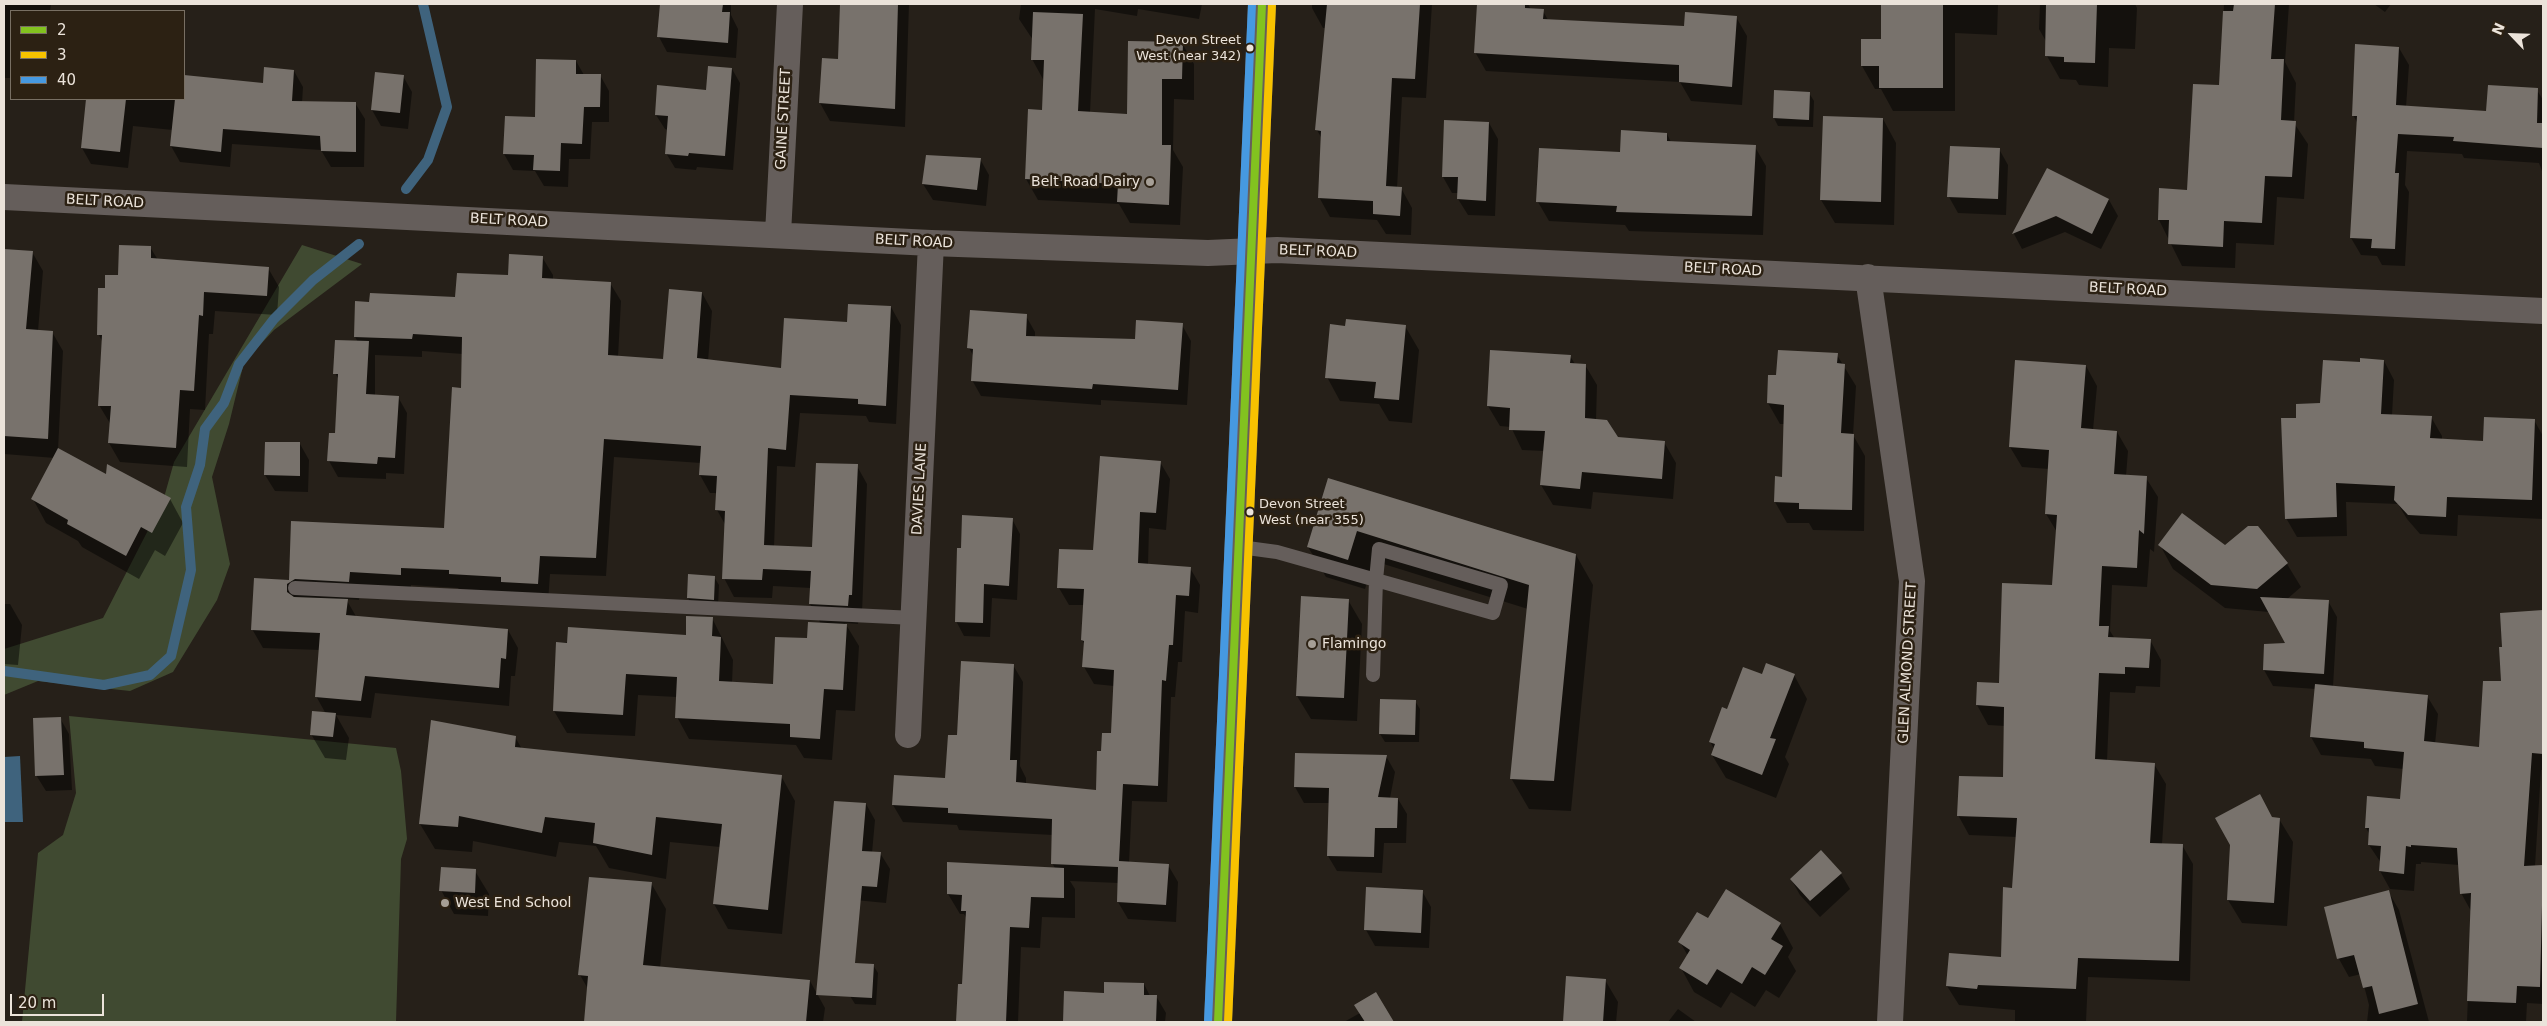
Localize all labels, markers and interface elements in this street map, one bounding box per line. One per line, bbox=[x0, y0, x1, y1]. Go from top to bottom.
legend bbox=[10, 10, 185, 100]
north arrow bbox=[2487, 10, 2537, 60]
text: N bbox=[2489, 20, 2508, 38]
text: 2 bbox=[57, 21, 67, 39]
place label: Devon Street West (near 342) bbox=[1136, 33, 1241, 64]
marker: Devon Street West (near 342) bbox=[1245, 43, 1255, 53]
text: 3 bbox=[57, 46, 67, 64]
street label: GAINE STREET bbox=[773, 68, 795, 170]
text: 40 bbox=[57, 71, 76, 89]
place label: Belt Road Dairy bbox=[1031, 174, 1140, 190]
marker: Belt Road Dairy bbox=[1144, 176, 1156, 188]
street label: BELT ROAD bbox=[66, 192, 144, 212]
street label: BELT ROAD bbox=[470, 211, 548, 231]
street label: BELT ROAD bbox=[875, 232, 953, 252]
street label: BELT ROAD bbox=[1279, 242, 1357, 262]
street label: BELT ROAD bbox=[1684, 260, 1762, 280]
street label: BELT ROAD bbox=[2089, 280, 2167, 300]
street label: DAVIES LANE bbox=[909, 443, 931, 535]
place label: Devon Street West (near 355) bbox=[1259, 497, 1364, 528]
marker: Devon Street West (near 355) bbox=[1245, 507, 1255, 517]
street label: GLEN ALMOND STREET bbox=[1895, 582, 1921, 744]
place label: Flamingo bbox=[1322, 636, 1386, 652]
marker: Flamingo bbox=[1306, 638, 1318, 650]
place label: West End School bbox=[455, 895, 571, 911]
marker: West End School bbox=[439, 897, 451, 909]
scale bar bbox=[12, 984, 106, 1016]
text: 20 m bbox=[18, 994, 56, 1012]

